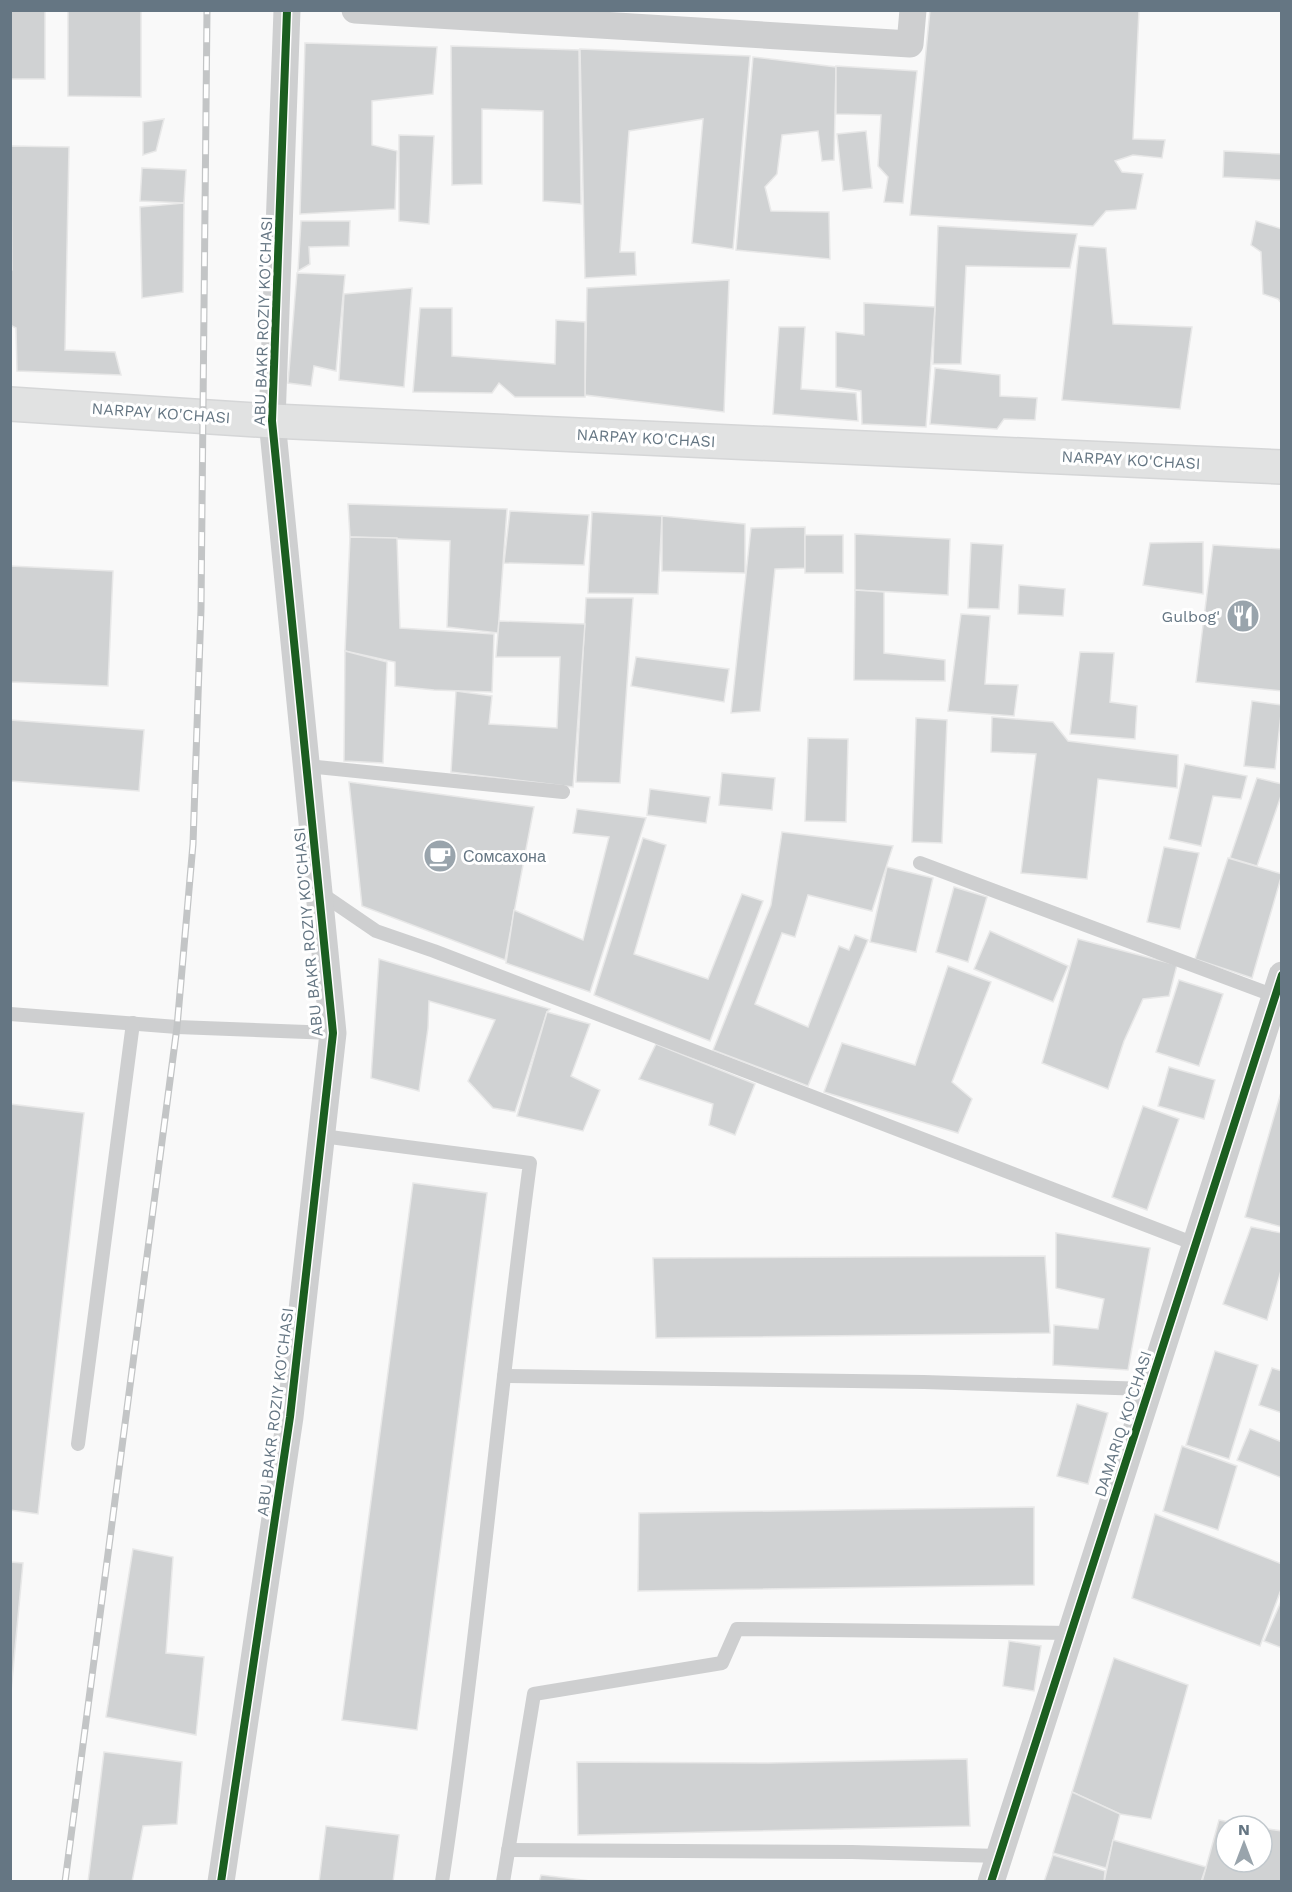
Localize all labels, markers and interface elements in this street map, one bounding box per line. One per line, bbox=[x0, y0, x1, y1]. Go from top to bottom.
street label: ABU BAKR ROZIY KO'CHASI bbox=[250, 216, 276, 426]
street label: NARPAY KO'CHASI bbox=[91, 399, 231, 427]
street label: NARPAY KO'CHASI bbox=[576, 425, 716, 451]
street label: NARPAY KO'CHASI bbox=[1061, 447, 1201, 473]
restaurant icon: Gulbog' bbox=[1225, 598, 1261, 634]
place label: Gulbog' bbox=[1162, 607, 1220, 626]
street label: ABU BAKR ROZIY KO'CHASI bbox=[289, 826, 327, 1038]
cafe icon: Сомсахона bbox=[422, 838, 458, 874]
place label: Сомсахона bbox=[463, 847, 546, 866]
street label: ABU BAKR ROZIY KO'CHASI bbox=[253, 1307, 297, 1517]
street label: DAMARIQ KO'CHASI bbox=[1090, 1348, 1156, 1500]
north arrow bbox=[1214, 1814, 1274, 1874]
text: N bbox=[1238, 1820, 1250, 1839]

